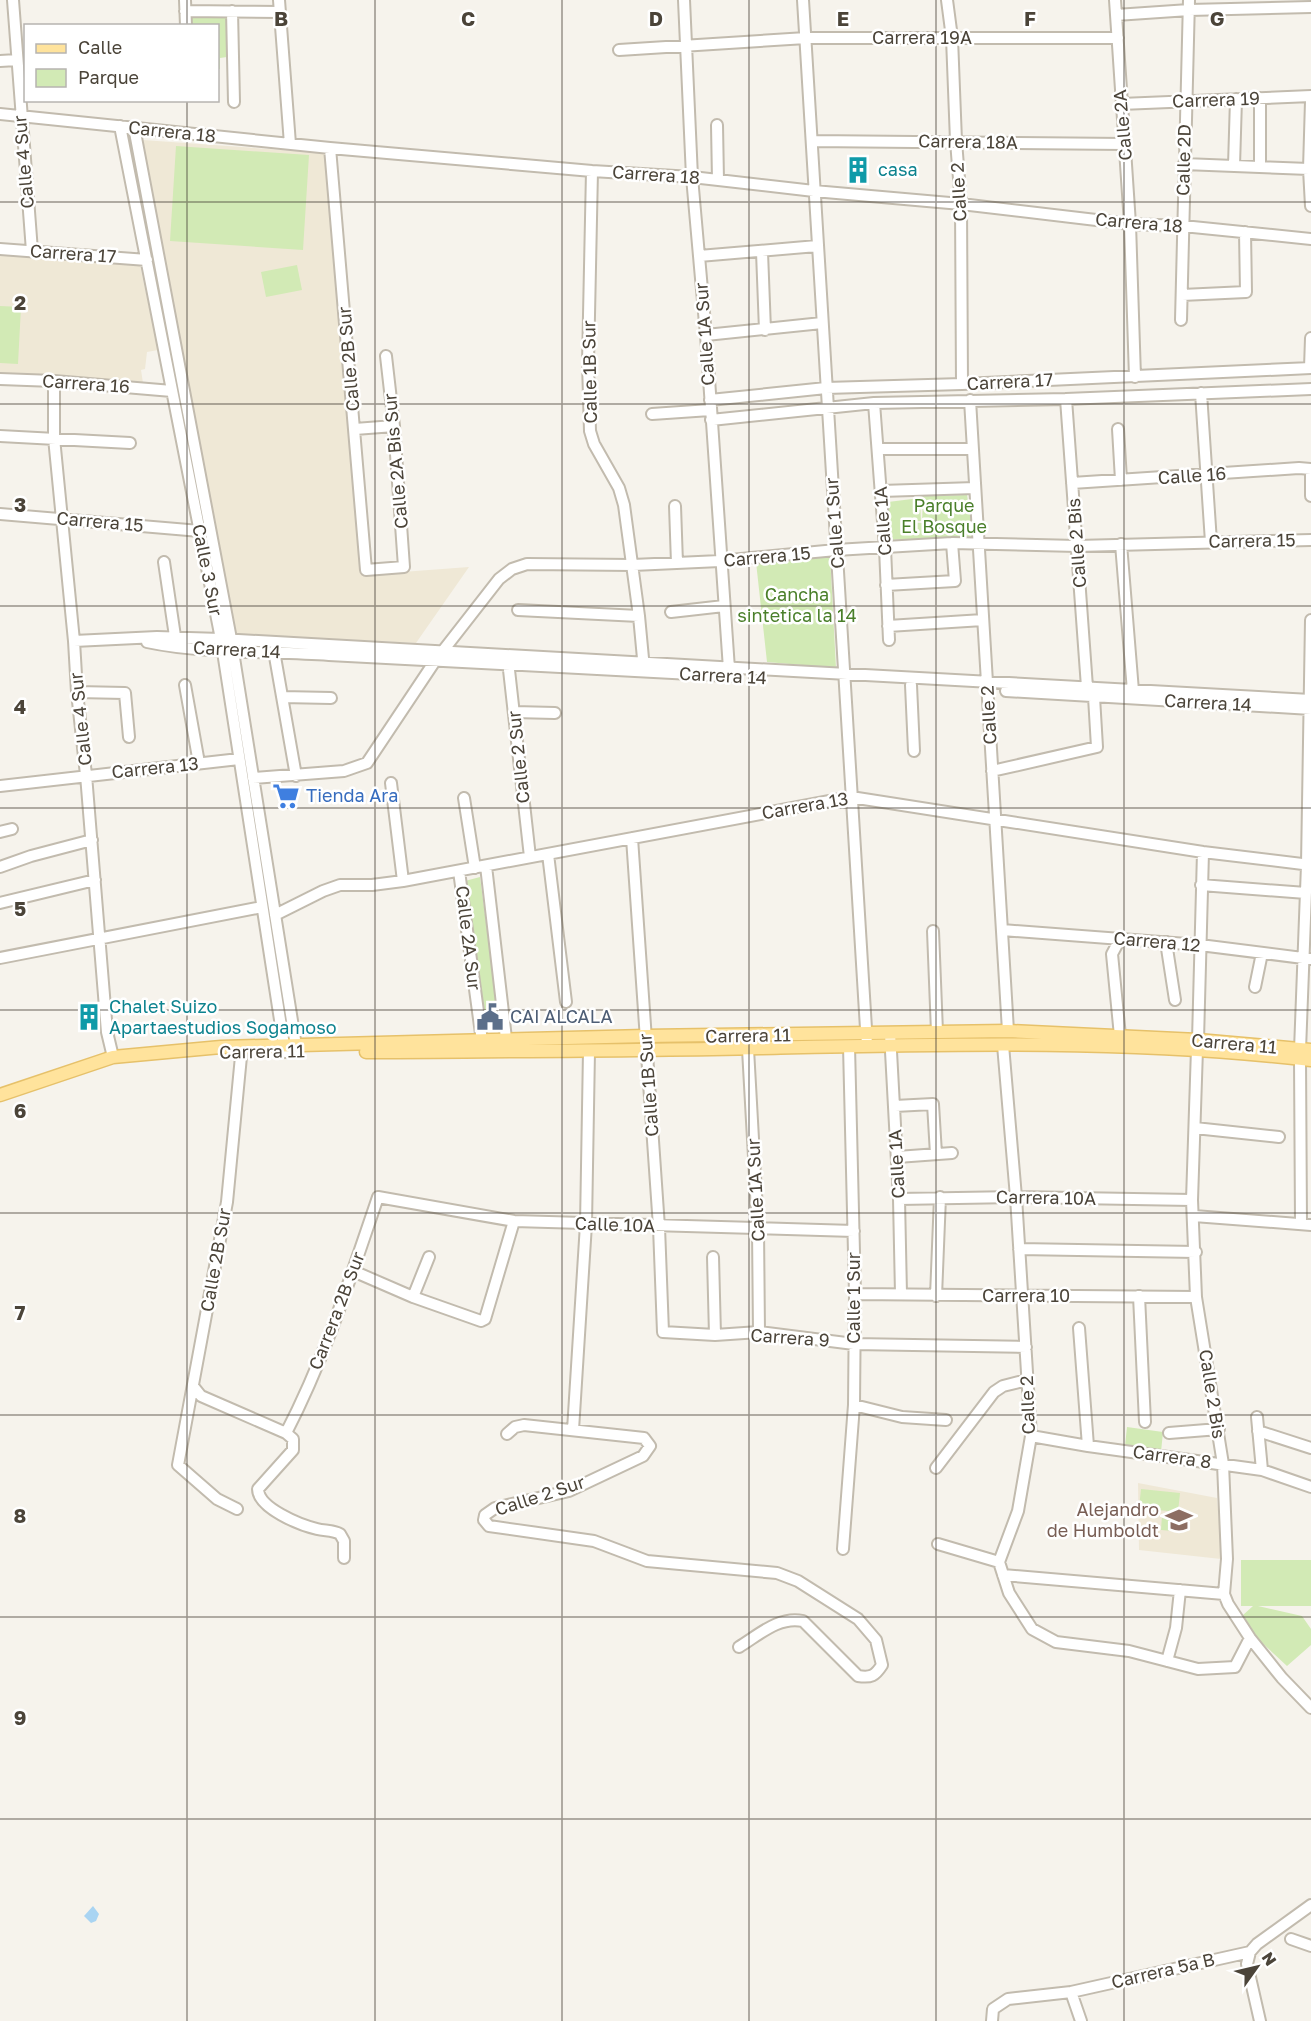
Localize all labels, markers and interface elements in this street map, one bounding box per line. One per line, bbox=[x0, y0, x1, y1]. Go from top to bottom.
text: B bbox=[274, 6, 288, 30]
text: C bbox=[461, 6, 475, 30]
text: D bbox=[649, 6, 663, 30]
text: E bbox=[837, 6, 849, 30]
text: F bbox=[1024, 6, 1036, 30]
text: G bbox=[1210, 6, 1224, 30]
legend bbox=[24, 24, 219, 102]
street label: Carrera 19A bbox=[872, 26, 972, 48]
text: Calle bbox=[78, 36, 122, 58]
text: Parque bbox=[78, 66, 139, 88]
street label: Carrera 19 bbox=[1172, 86, 1260, 112]
street label: Calle 2A bbox=[1108, 89, 1136, 162]
street label: Calle 4 Sur bbox=[8, 115, 38, 210]
street label: Carrera 18 bbox=[127, 115, 217, 147]
street label: Calle 2D bbox=[1171, 124, 1195, 196]
street label: Carrera 18A bbox=[918, 129, 1018, 153]
building icon: casa bbox=[843, 155, 873, 185]
place label: casa bbox=[878, 158, 918, 180]
street label: Carrera 18 bbox=[611, 160, 701, 188]
street label: Calle 2 bbox=[945, 162, 971, 222]
street label: Carrera 18 bbox=[1094, 207, 1184, 237]
street label: Carrera 17 bbox=[29, 239, 117, 267]
street label: Calle 1A Sur bbox=[689, 282, 719, 386]
text: 2 bbox=[14, 290, 26, 314]
street label: Calle 2B Sur bbox=[332, 306, 364, 412]
street label: Calle 1B Sur bbox=[577, 320, 601, 424]
street label: Carrera 17 bbox=[966, 368, 1054, 394]
street label: Carrera 16 bbox=[41, 369, 131, 397]
street label: Calle 2A Bis Sur bbox=[378, 392, 412, 530]
street label: Calle 16 bbox=[1157, 462, 1227, 488]
street label: Calle 1 Sur bbox=[820, 477, 848, 569]
street label: Calle 1A bbox=[869, 486, 895, 556]
text: 3 bbox=[14, 492, 26, 516]
park label: Parque El Bosque bbox=[901, 494, 987, 537]
street label: Calle 2 Bis bbox=[1062, 497, 1090, 589]
street label: Carrera 15 bbox=[56, 506, 145, 536]
street label: Calle 3 Sur bbox=[188, 522, 228, 618]
street label: Carrera 15 bbox=[1208, 528, 1296, 552]
street label: Carrera 15 bbox=[722, 541, 811, 571]
park label: Cancha sintetica la 14 bbox=[737, 583, 857, 626]
street label: Carrera 14 bbox=[193, 636, 282, 662]
street label: Carrera 14 bbox=[679, 662, 768, 688]
street label: Calle 4 Sur bbox=[64, 671, 96, 767]
street label: Calle 2 bbox=[975, 685, 1001, 745]
street label: Carrera 14 bbox=[1164, 689, 1253, 715]
text: 4 bbox=[14, 694, 26, 718]
street label: Calle 2 Sur bbox=[502, 710, 534, 805]
street label: Carrera 13 bbox=[110, 751, 200, 783]
supermarket icon: Tienda Ara bbox=[271, 781, 301, 811]
place label: Tienda Ara bbox=[306, 784, 398, 806]
street label: Carrera 13 bbox=[760, 787, 850, 823]
street label: Calle 2A Sur bbox=[452, 884, 486, 991]
text: 5 bbox=[14, 896, 26, 920]
street label: Carrera 12 bbox=[1113, 926, 1202, 956]
place label: Chalet Suizo Apartaestudios Sogamoso bbox=[109, 995, 336, 1038]
building icon: Chalet Suizo Apartaestudios Sogamoso bbox=[74, 1002, 104, 1032]
public building icon: CAI ALCALA bbox=[475, 1002, 505, 1032]
place label: CAI ALCALA bbox=[510, 1005, 613, 1027]
street label: Carrera 11 bbox=[705, 1023, 791, 1047]
street label: Carrera 11 bbox=[1190, 1028, 1278, 1058]
street label: Calle 1B Sur bbox=[633, 1033, 663, 1137]
street label: Carrera 11 bbox=[219, 1039, 305, 1063]
text: 6 bbox=[14, 1098, 26, 1122]
street label: Calle 1A bbox=[883, 1129, 909, 1199]
street label: Calle 1A Sur bbox=[741, 1138, 769, 1242]
street label: Carrera 10A bbox=[996, 1185, 1096, 1209]
street label: Calle 2B Sur bbox=[195, 1206, 235, 1314]
street label: Calle 10A bbox=[574, 1212, 656, 1236]
street label: Carrera 2B Sur bbox=[303, 1249, 369, 1373]
street label: Calle 1 Sur bbox=[842, 1252, 864, 1344]
street label: Carrera 10 bbox=[982, 1284, 1070, 1306]
text: 7 bbox=[15, 1300, 26, 1324]
street label: Carrera 9 bbox=[750, 1323, 830, 1351]
street label: Calle 2 Bis bbox=[1195, 1348, 1231, 1440]
street label: Calle 2 bbox=[1015, 1375, 1039, 1435]
street label: Carrera 8 bbox=[1131, 1440, 1213, 1472]
street label: Calle 2 Sur bbox=[492, 1470, 587, 1520]
place label: Alejandro de Humboldt bbox=[1047, 1498, 1159, 1541]
text: 8 bbox=[14, 1503, 26, 1527]
school or university icon: Alejandro de Humboldt bbox=[1164, 1505, 1194, 1535]
text: 9 bbox=[14, 1705, 26, 1729]
north arrow bbox=[1227, 1937, 1287, 1997]
street label: Carrera 5ª B bbox=[1109, 1947, 1217, 1993]
text: N bbox=[1258, 1948, 1281, 1969]

